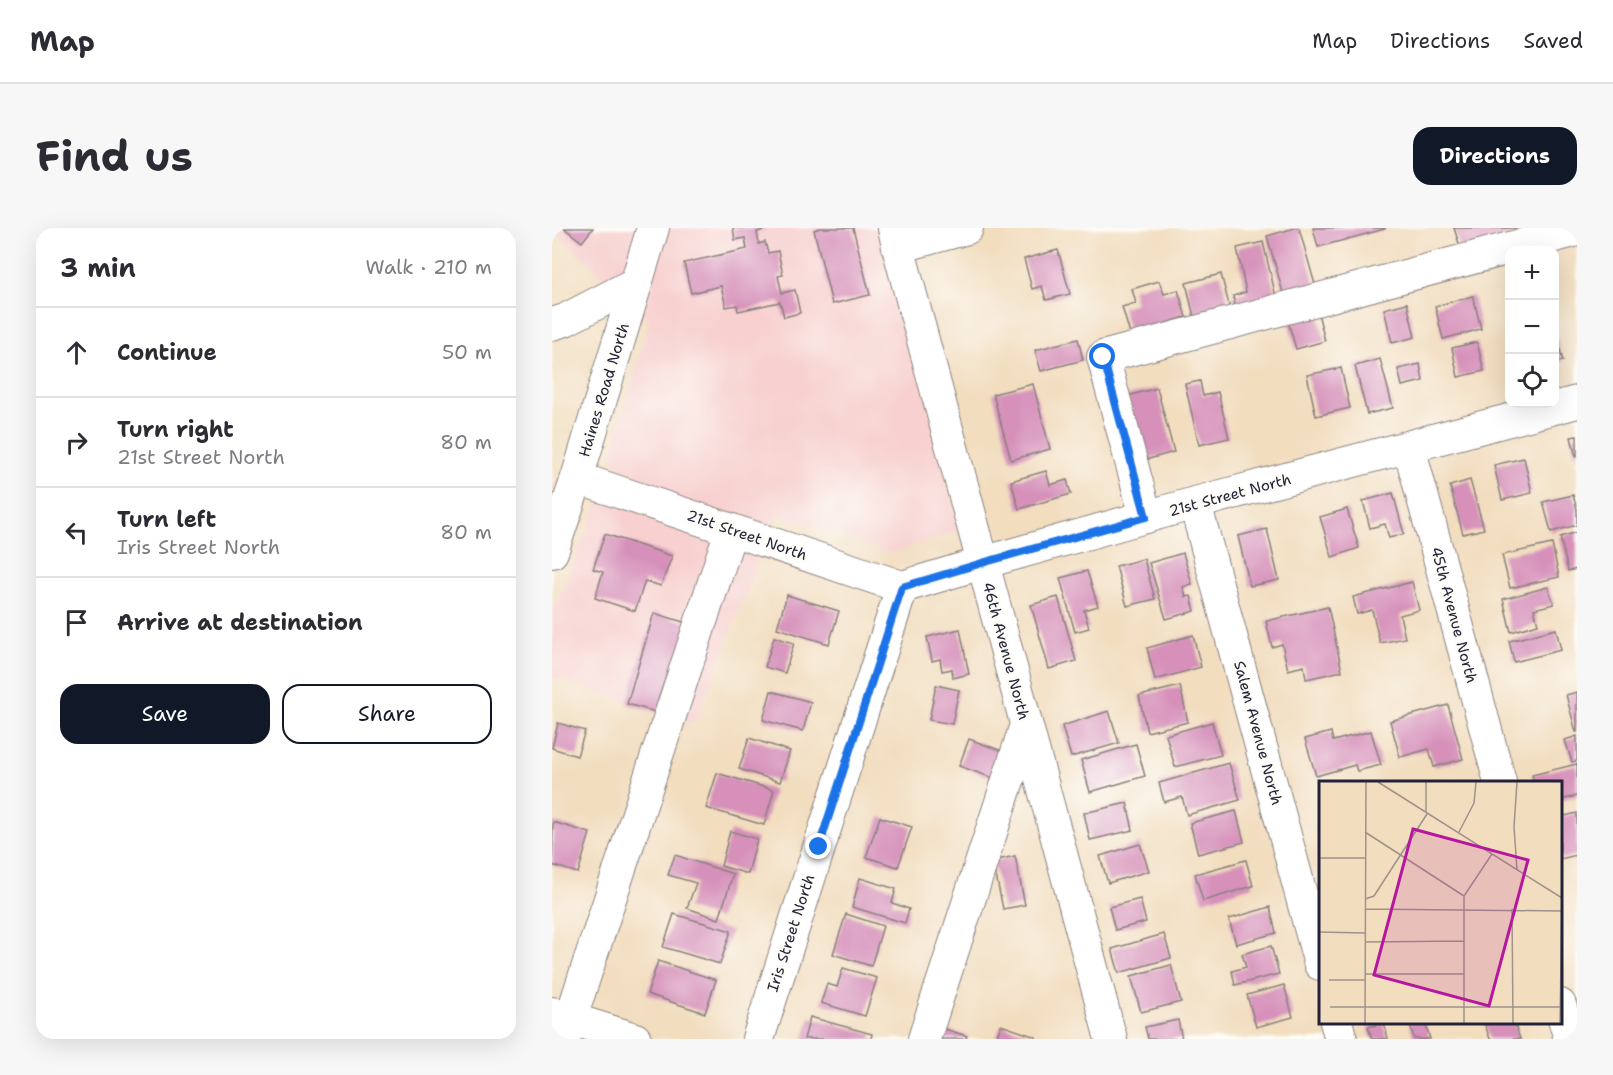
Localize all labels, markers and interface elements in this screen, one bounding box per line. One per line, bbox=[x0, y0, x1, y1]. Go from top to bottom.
text: Map bbox=[30, 22, 95, 60]
text: Map bbox=[1312, 27, 1357, 55]
text: Directions bbox=[1390, 27, 1490, 55]
text: Saved bbox=[1523, 27, 1583, 55]
button: Directions bbox=[1413, 127, 1577, 185]
text: Find us bbox=[36, 128, 193, 184]
map controls bbox=[1505, 246, 1559, 408]
button: + bbox=[1505, 246, 1559, 300]
text: 3 min bbox=[60, 250, 136, 285]
text: Walk · 210 m bbox=[366, 254, 492, 280]
button: − bbox=[1505, 300, 1559, 354]
street label: Haines Road North bbox=[574, 320, 634, 460]
icon: ahead bbox=[60, 336, 93, 369]
text: Continue bbox=[117, 338, 217, 367]
text: 50 m bbox=[442, 339, 492, 365]
route start bbox=[1089, 343, 1115, 369]
button: locate bbox=[1505, 354, 1559, 408]
text: Turn right bbox=[117, 415, 234, 444]
icon: right bbox=[60, 426, 93, 459]
text: 80 m bbox=[440, 429, 492, 455]
text: 21st Street North bbox=[117, 444, 285, 470]
street label: 21st Street North bbox=[1167, 469, 1293, 521]
text: Turn left bbox=[117, 505, 216, 534]
street label: 21st Street North bbox=[684, 505, 810, 565]
icon: left bbox=[60, 516, 93, 549]
text: 80 m bbox=[440, 519, 492, 545]
text: Iris Street North bbox=[117, 534, 280, 560]
street label: 45th Avenue North bbox=[1426, 545, 1482, 685]
street label: 46th Avenue North bbox=[978, 580, 1034, 722]
icon: arrive bbox=[60, 606, 93, 639]
text: Arrive at destination bbox=[117, 608, 363, 637]
street label: Salem Avenue North bbox=[1229, 659, 1287, 807]
button: Save bbox=[60, 684, 270, 744]
button: Share bbox=[282, 684, 492, 744]
inset map bbox=[1319, 781, 1562, 1024]
route end bbox=[805, 833, 831, 859]
street label: Iris Street North bbox=[763, 872, 819, 994]

